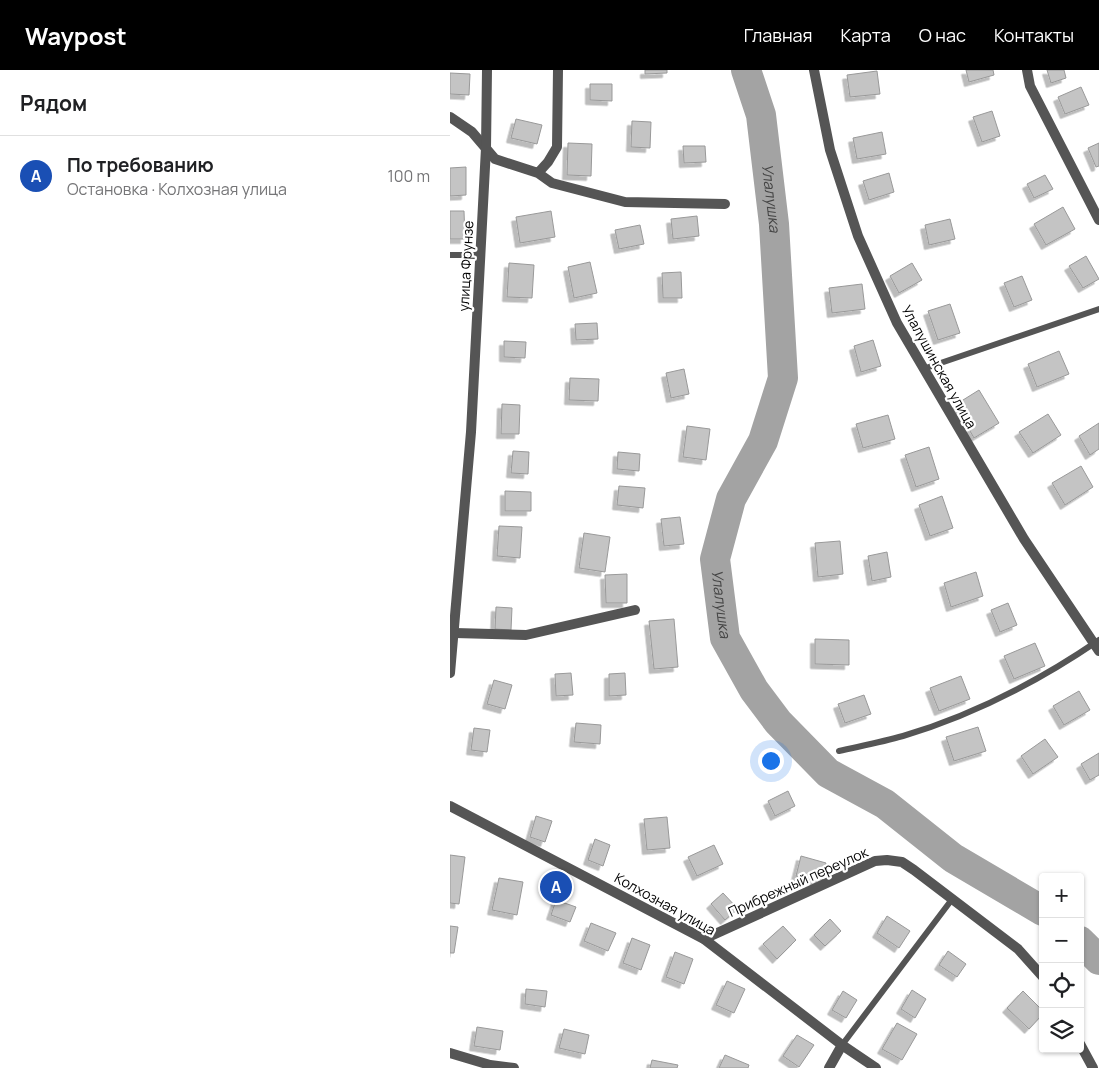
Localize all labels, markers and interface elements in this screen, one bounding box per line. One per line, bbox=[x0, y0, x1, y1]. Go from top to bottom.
text: Waypost bbox=[25, 19, 127, 52]
text: Главная bbox=[744, 23, 813, 47]
text: Карта bbox=[841, 23, 891, 47]
text: О нас bbox=[919, 23, 966, 47]
text: Контакты bbox=[994, 23, 1074, 47]
text: Рядом bbox=[20, 89, 87, 117]
text: По требованию bbox=[67, 152, 214, 178]
water label: Улалушка bbox=[757, 162, 786, 233]
text: A bbox=[31, 165, 41, 187]
text: 100 m bbox=[387, 165, 430, 187]
text: Остановка · Колхозная улица bbox=[67, 178, 287, 200]
street label: улица Фрунзе bbox=[454, 220, 477, 312]
street label: Улалушинская улица bbox=[898, 302, 981, 432]
water label: Улалушка bbox=[706, 568, 736, 640]
your location bbox=[758, 748, 784, 774]
street label: Прибрежный переулок bbox=[725, 842, 872, 921]
pin: A bbox=[540, 868, 572, 906]
street label: Колхозная улица bbox=[611, 868, 719, 939]
map controls bbox=[1039, 873, 1084, 1053]
button: + bbox=[1039, 873, 1084, 918]
button: − bbox=[1039, 918, 1084, 963]
button: locate bbox=[1039, 963, 1084, 1008]
button: layers bbox=[1039, 1008, 1084, 1053]

